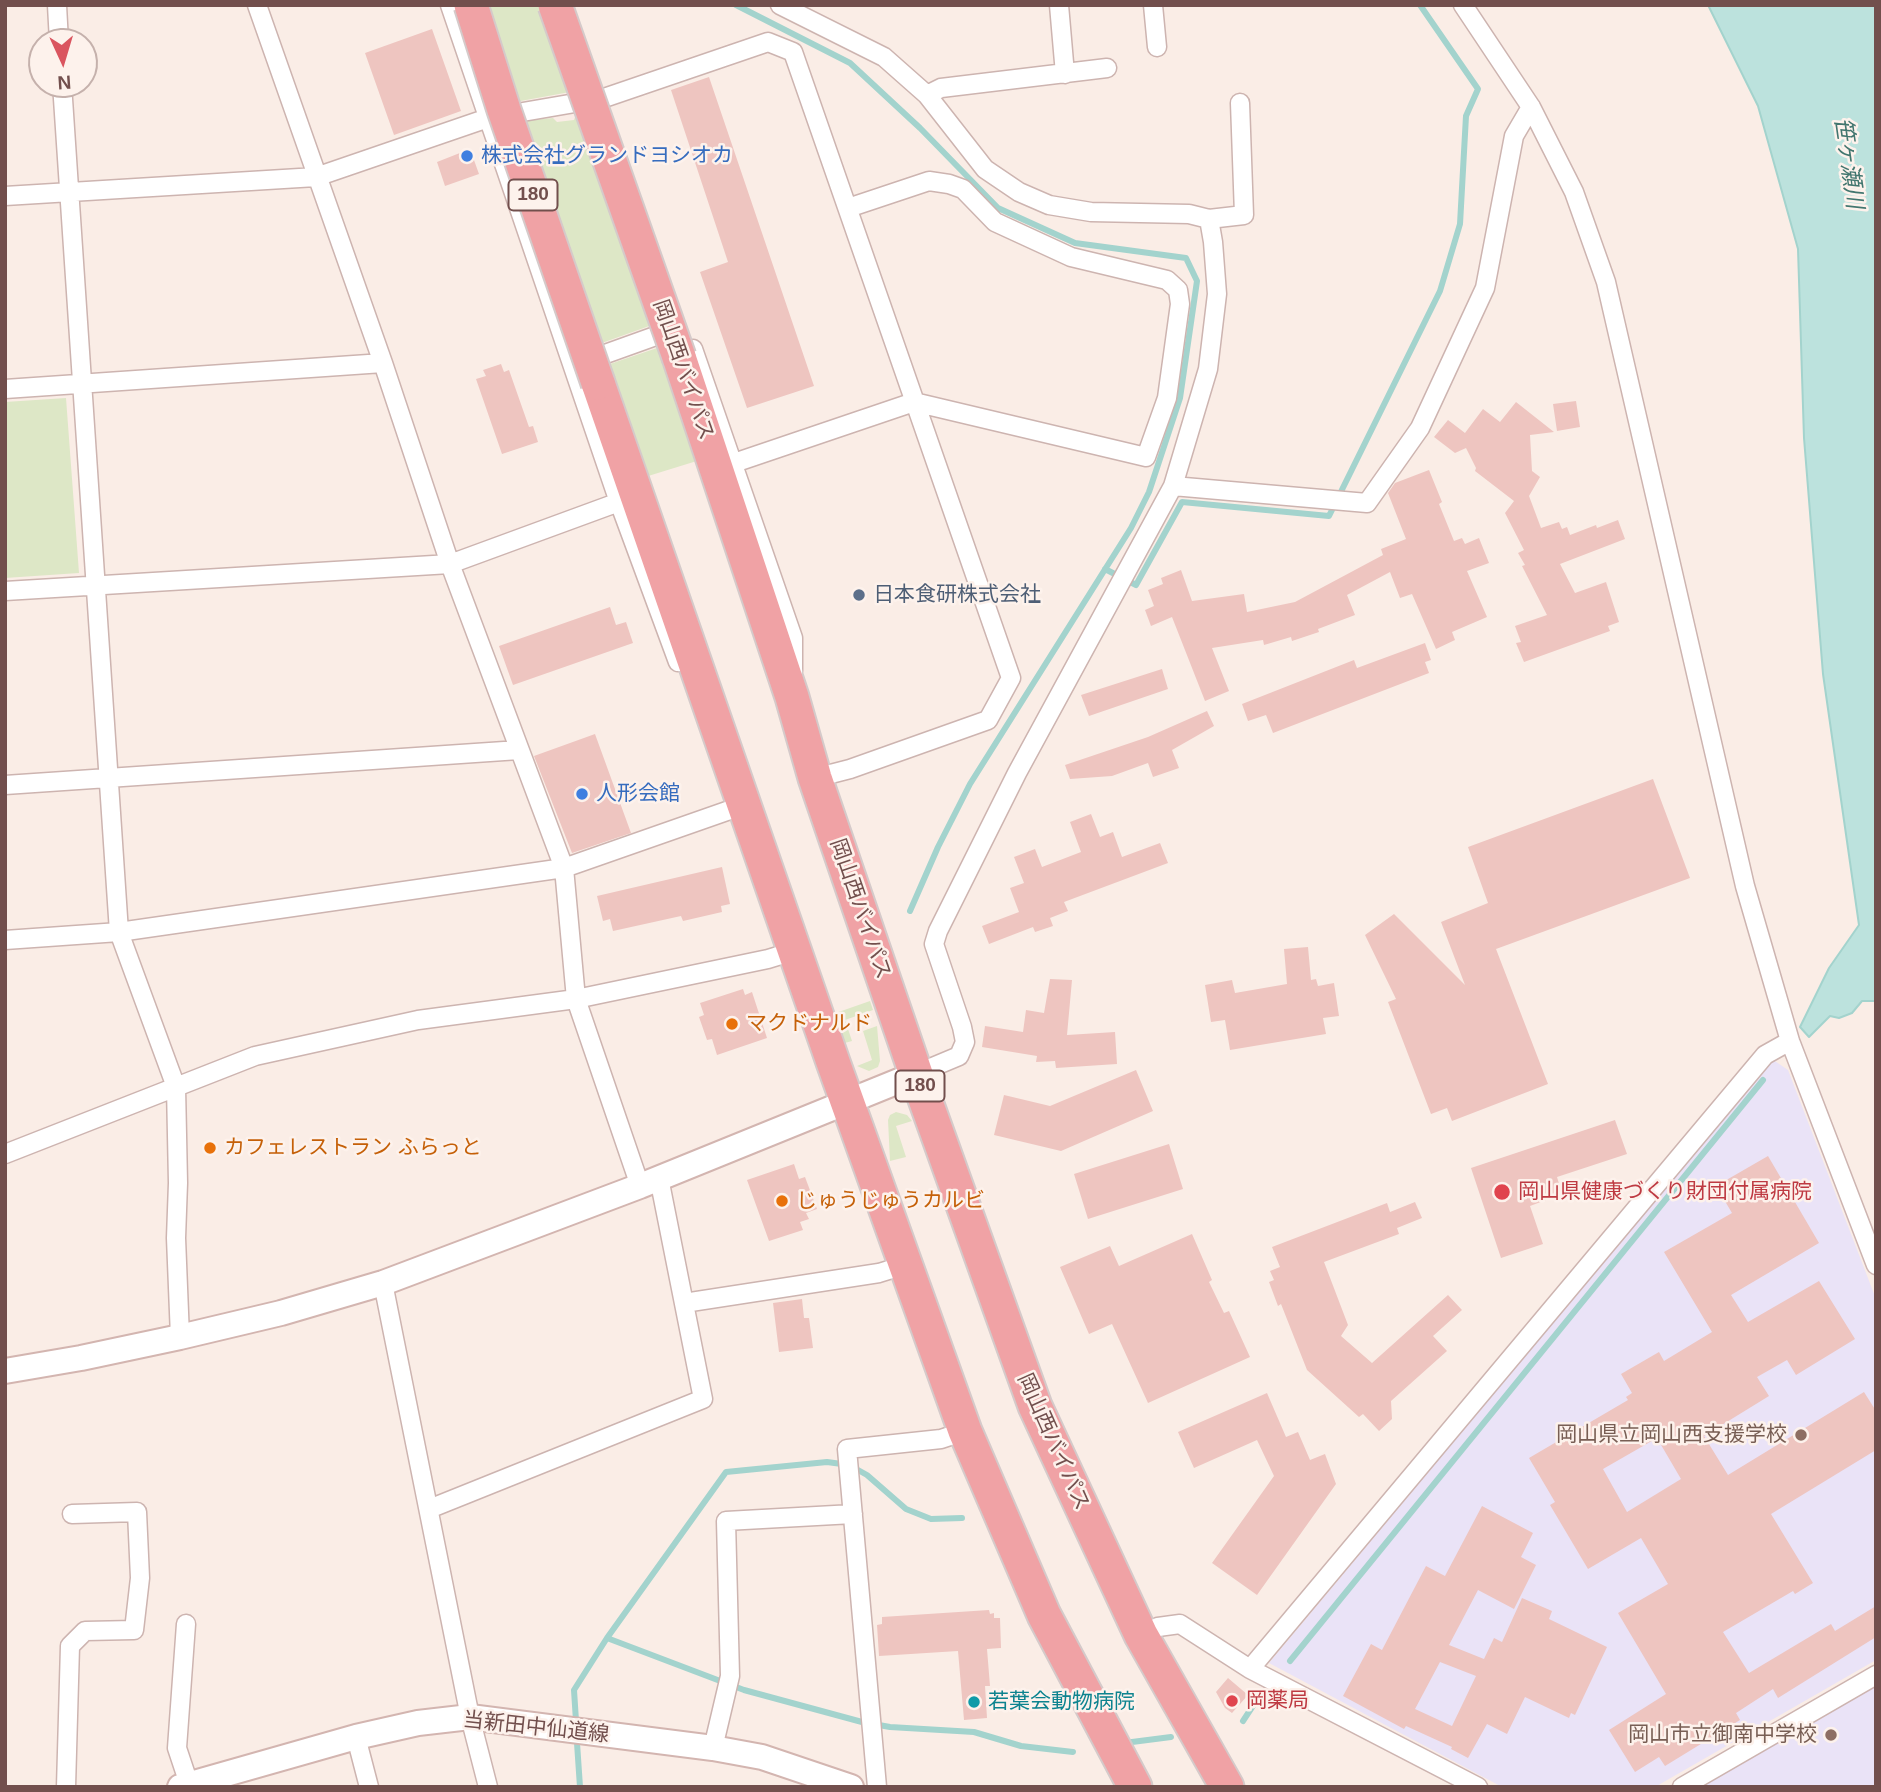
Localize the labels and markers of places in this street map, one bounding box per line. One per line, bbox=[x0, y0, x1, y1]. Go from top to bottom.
place label: 株式会社グランドヨシオカ bbox=[481, 143, 733, 169]
marker: 株式会社グランドヨシオカ bbox=[459, 148, 475, 164]
place label: 日本食研株式会社 bbox=[873, 582, 1041, 608]
marker: 日本食研株式会社 bbox=[851, 587, 867, 603]
place label: 人形会館 bbox=[596, 781, 680, 807]
marker: 人形会館 bbox=[574, 786, 590, 802]
place label: マクドナルド bbox=[746, 1011, 872, 1037]
marker: マクドナルド bbox=[724, 1016, 740, 1032]
place label: カフェレストラン ふらっと bbox=[224, 1135, 482, 1161]
marker: カフェレストラン ふらっと bbox=[202, 1140, 218, 1156]
place label: 岡山県健康づくり財団付属病院 bbox=[1518, 1179, 1812, 1205]
marker: 岡山県健康づくり財団付属病院 bbox=[1492, 1182, 1512, 1202]
place label: じゅうじゅうカルビ bbox=[796, 1188, 985, 1214]
marker: じゅうじゅうカルビ bbox=[774, 1193, 790, 1209]
place label: 岡山県立岡山西支援学校 bbox=[1556, 1422, 1787, 1448]
marker: 岡山県立岡山西支援学校 bbox=[1793, 1427, 1809, 1443]
place label: 岡薬局 bbox=[1246, 1688, 1309, 1714]
place label: 若葉会動物病院 bbox=[988, 1689, 1135, 1715]
marker: 岡薬局 bbox=[1224, 1693, 1240, 1709]
marker: 若葉会動物病院 bbox=[966, 1694, 982, 1710]
place label: 岡山市立御南中学校 bbox=[1628, 1722, 1817, 1748]
marker: 岡山市立御南中学校 bbox=[1823, 1727, 1839, 1743]

